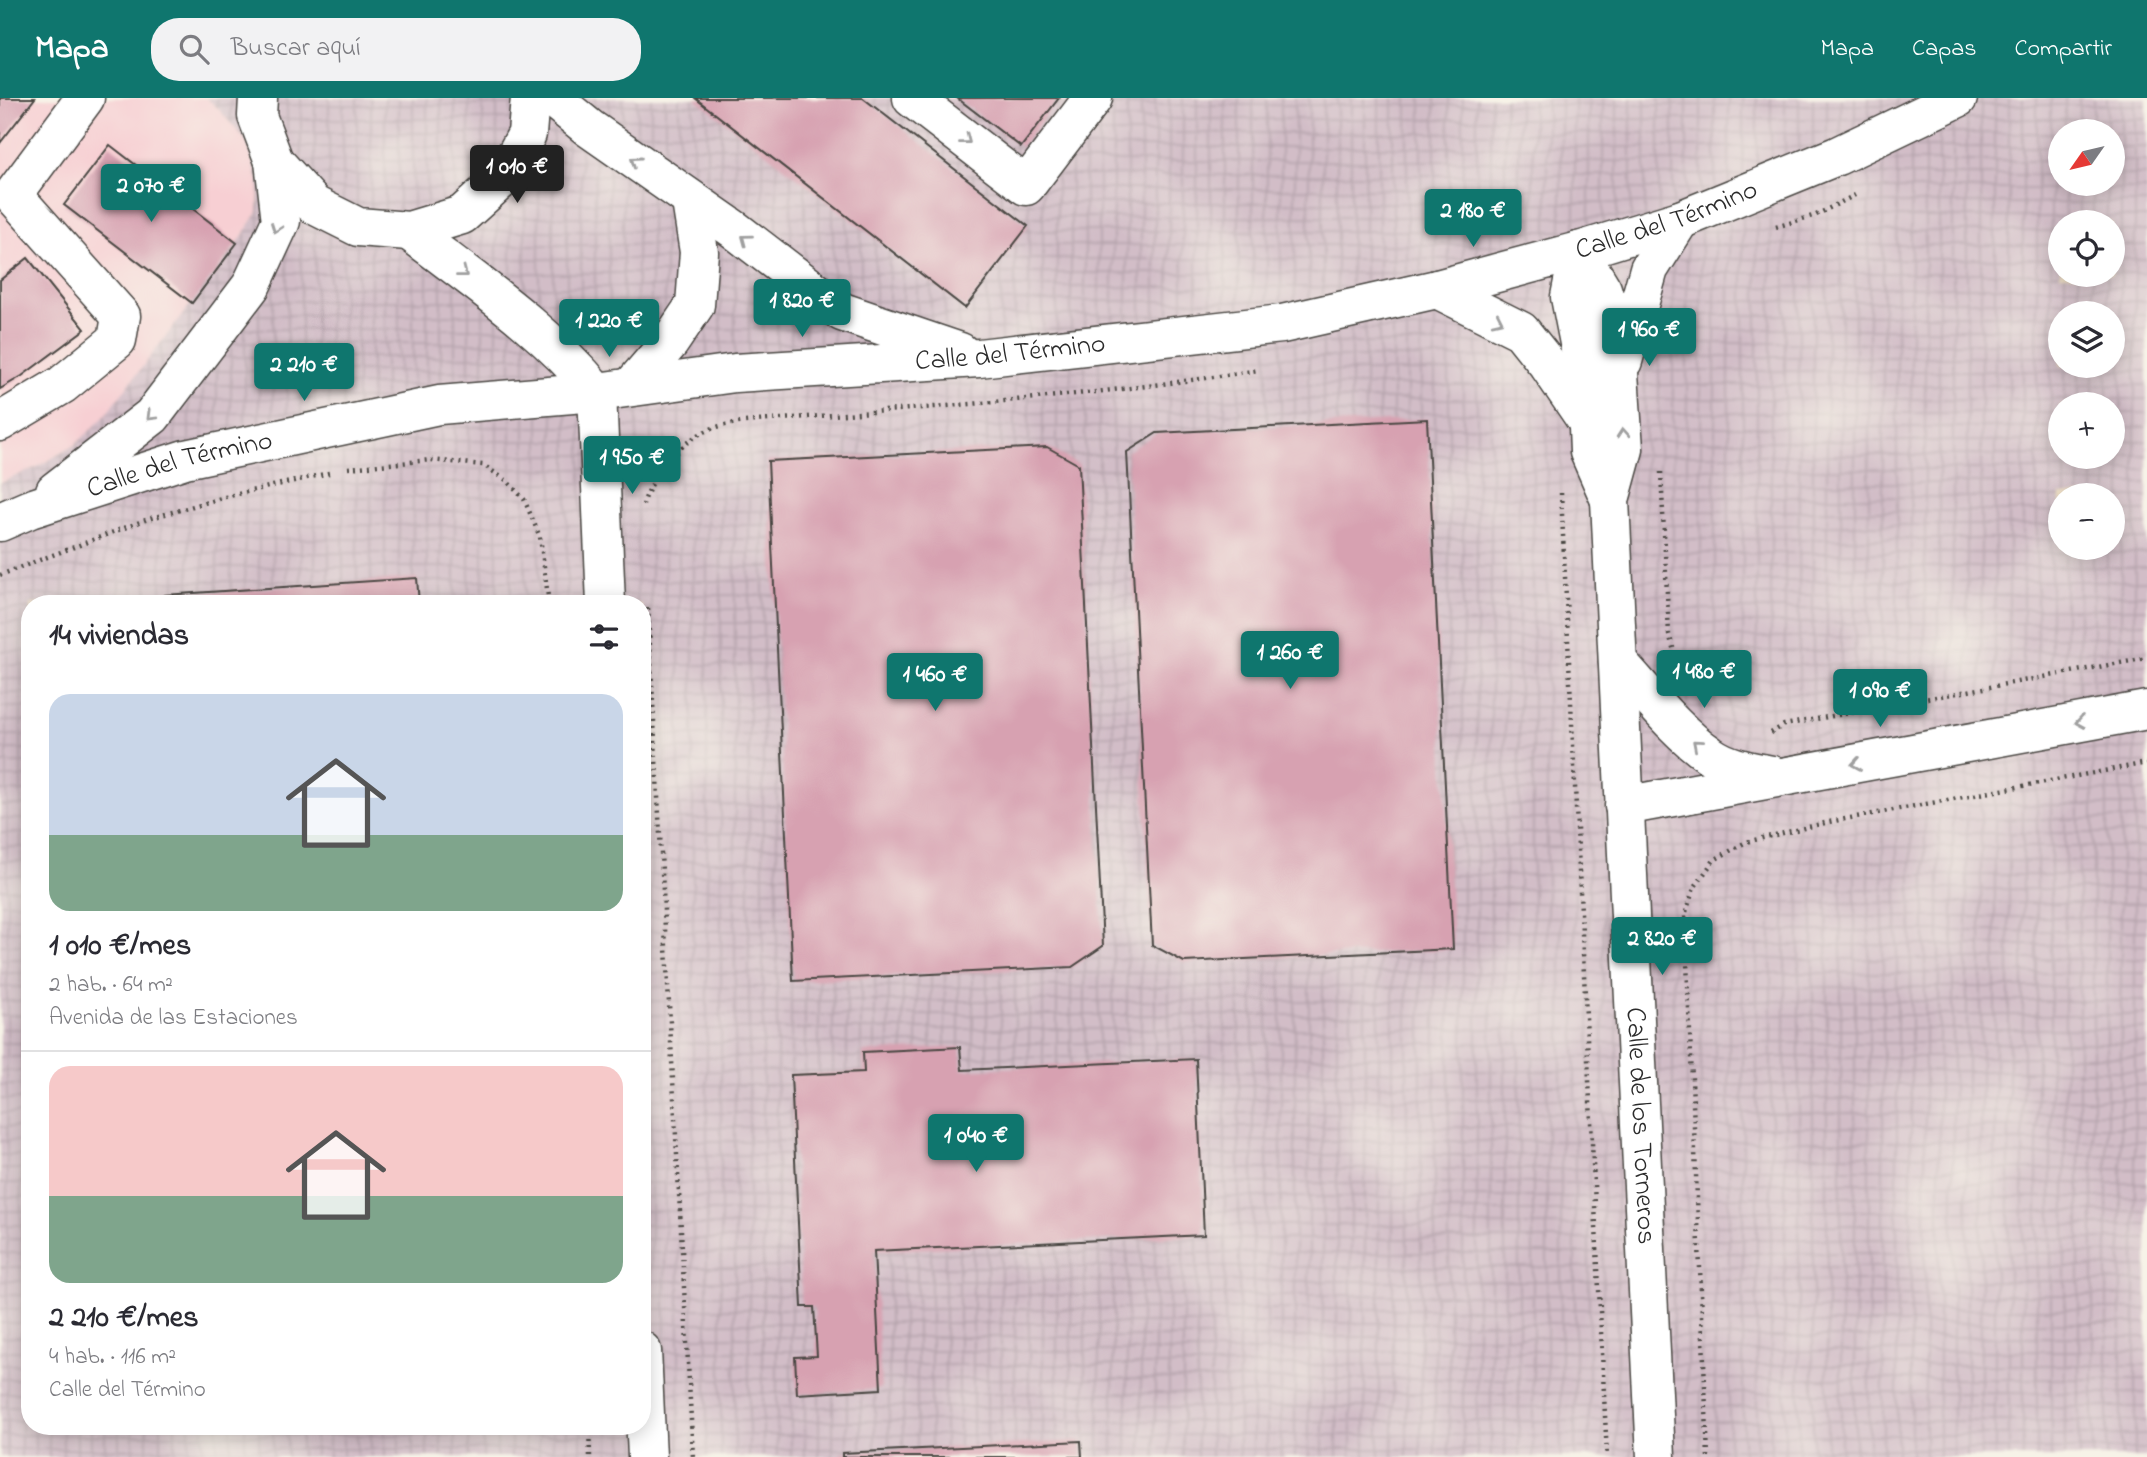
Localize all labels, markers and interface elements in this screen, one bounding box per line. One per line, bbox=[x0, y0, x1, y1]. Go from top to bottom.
search box bbox=[151, 18, 641, 81]
text: Mapa bbox=[35, 25, 109, 73]
icon: search bbox=[175, 30, 213, 68]
text: Buscar aquí bbox=[231, 30, 361, 68]
text: Mapa bbox=[1821, 32, 1874, 67]
text: Capas bbox=[1912, 32, 1976, 67]
text: Compartir bbox=[2014, 32, 2112, 67]
north arrow bbox=[2048, 119, 2124, 196]
map controls bbox=[2048, 119, 2125, 560]
one-way arrow bbox=[958, 131, 971, 144]
pin: 1 010 € bbox=[452, 146, 582, 205]
text: 1 010 € bbox=[486, 151, 548, 184]
one-way arrow bbox=[630, 157, 643, 169]
pin: 2 070 € bbox=[86, 164, 216, 224]
text: 2 070 € bbox=[117, 170, 185, 203]
street label: Calle del Término bbox=[1570, 170, 1764, 271]
pin: 2 180 € bbox=[1408, 190, 1538, 249]
text: 2 180 € bbox=[1441, 195, 1505, 228]
button: locate bbox=[2048, 210, 2125, 287]
one-way arrow bbox=[270, 221, 284, 234]
one-way arrow bbox=[742, 235, 754, 248]
one-way arrow bbox=[455, 264, 467, 277]
pin: 1 820 € bbox=[737, 280, 867, 339]
text: 1 820 € bbox=[770, 285, 834, 318]
pin: 1 220 € bbox=[544, 300, 674, 359]
button: layers bbox=[2048, 301, 2125, 378]
text: 1 220 € bbox=[575, 305, 643, 338]
pin: 1 960 € bbox=[1584, 308, 1714, 368]
one-way arrow bbox=[1491, 312, 1503, 326]
text: 1 960 € bbox=[1618, 314, 1680, 347]
street label: Calle del Término bbox=[914, 323, 1107, 382]
pin: 2 210 € bbox=[239, 344, 369, 403]
text: 2 210 € bbox=[270, 349, 338, 382]
button: + bbox=[2048, 392, 2125, 469]
one-way arrow bbox=[146, 407, 159, 420]
street label: Calle del Término bbox=[82, 420, 276, 510]
one-way arrow bbox=[1616, 427, 1631, 438]
pin: 1 950 € bbox=[567, 436, 697, 496]
text: 1 950 € bbox=[600, 442, 664, 475]
button: − bbox=[2048, 483, 2125, 560]
text: 14 viviendas bbox=[49, 615, 189, 659]
icon: filters bbox=[585, 618, 623, 656]
pin: 1 260 € bbox=[1225, 632, 1355, 691]
text: 1 260 € bbox=[1257, 637, 1323, 670]
pin: 1 480 € bbox=[1639, 650, 1769, 710]
pin: 1 460 € bbox=[870, 654, 1000, 713]
text: 1 480 € bbox=[1673, 656, 1735, 689]
text: 1 460 € bbox=[903, 659, 967, 692]
pin: 1 090 € bbox=[1815, 670, 1945, 729]
text: 1 090 € bbox=[1849, 675, 1911, 708]
one-way arrow bbox=[2074, 714, 2086, 729]
icon: home bbox=[273, 740, 399, 866]
one-way arrow bbox=[1692, 740, 1705, 752]
one-way arrow bbox=[1850, 755, 1862, 770]
pin: 2 820 € bbox=[1597, 918, 1727, 977]
text: 2 820 € bbox=[1628, 923, 1696, 956]
text: 1 010 €/mes bbox=[49, 925, 191, 969]
text: 2 hab. · 64 m² bbox=[49, 969, 173, 1002]
text: Avenida de las Estaciones bbox=[49, 1002, 298, 1035]
street label: Calle de los Torneros bbox=[1614, 1006, 1666, 1245]
icon: home bbox=[273, 1112, 399, 1238]
pin: 1 040 € bbox=[911, 1114, 1041, 1174]
text: 1 040 € bbox=[944, 1120, 1008, 1153]
text: 2 210 €/mes bbox=[49, 1297, 199, 1341]
text: 4 hab. · 116 m² bbox=[49, 1341, 176, 1374]
text: Calle del Término bbox=[49, 1374, 206, 1407]

